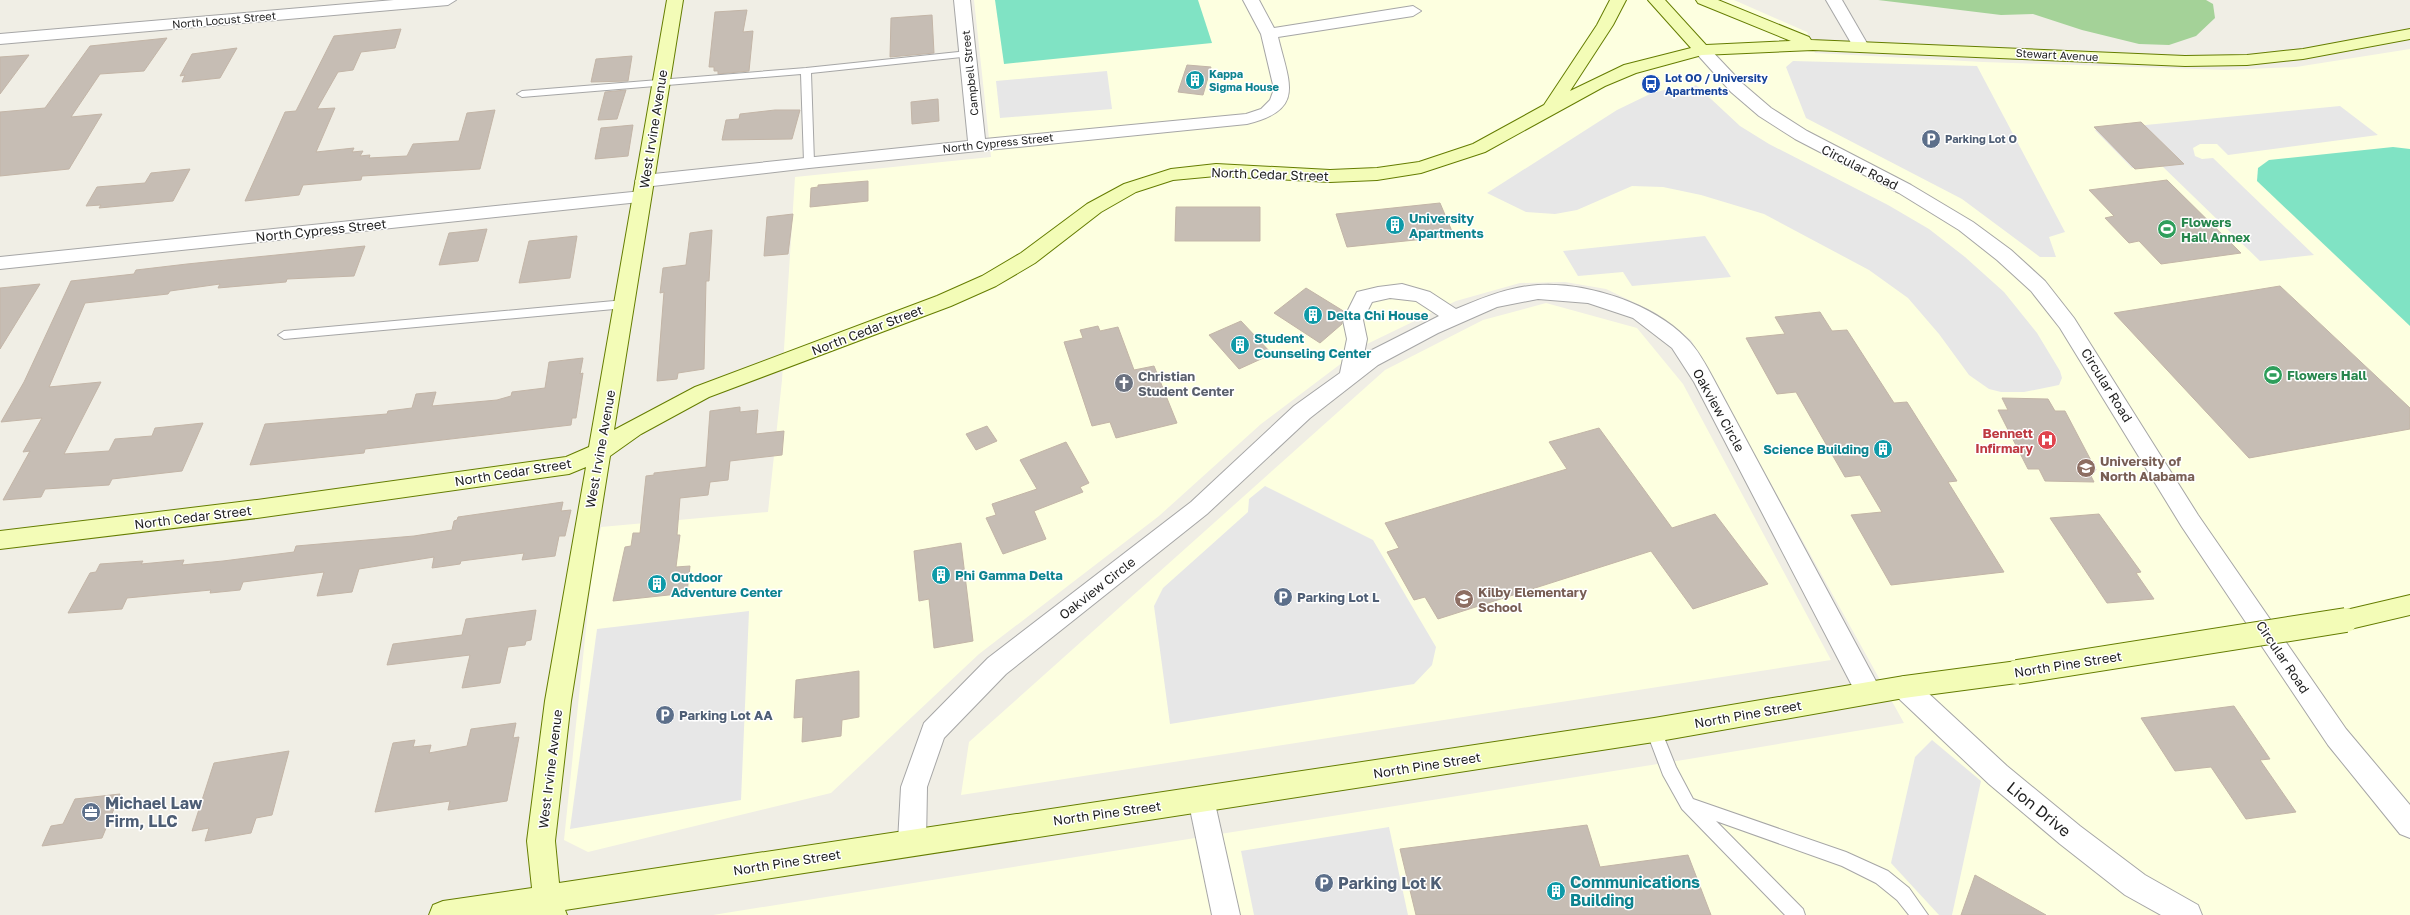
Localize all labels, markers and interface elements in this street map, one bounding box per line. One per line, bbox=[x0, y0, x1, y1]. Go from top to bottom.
street label: North Locust Street bbox=[171, 8, 276, 31]
street label: Campbell Street bbox=[959, 30, 980, 116]
street label: Stewart Avenue bbox=[2015, 46, 2099, 63]
place label: Kappa Sigma House bbox=[1209, 67, 1280, 93]
street label: West Irvine Avenue bbox=[636, 69, 670, 189]
building icon: Kappa Sigma House bbox=[1184, 69, 1206, 91]
place label: Lot OO / University Apartments bbox=[1665, 71, 1768, 97]
bus stop icon: Lot OO / University Apartments bbox=[1640, 73, 1662, 95]
parking icon: Parking Lot O bbox=[1920, 128, 1942, 150]
street label: North Cypress Street bbox=[942, 130, 1054, 155]
place label: Parking Lot O bbox=[1945, 132, 2017, 145]
street label: Circular Road bbox=[1819, 141, 1901, 193]
street label: North Cedar Street bbox=[1211, 164, 1329, 184]
place label: University Apartments bbox=[1409, 210, 1484, 241]
building icon: University Apartments bbox=[1384, 214, 1406, 236]
place label: Flowers Hall Annex bbox=[2181, 214, 2251, 245]
street label: North Cypress Street bbox=[255, 215, 387, 245]
sports icon: Flowers Hall Annex bbox=[2156, 218, 2178, 240]
street label: North Cedar Street bbox=[809, 301, 925, 359]
building icon: Delta Chi House bbox=[1302, 304, 1324, 326]
place label: Delta Chi House bbox=[1327, 307, 1429, 323]
place label: Student Counseling Center bbox=[1254, 330, 1371, 361]
building icon: Student Counseling Center bbox=[1229, 334, 1251, 356]
street label: Circular Road bbox=[2078, 345, 2136, 425]
sports icon: Flowers Hall bbox=[2262, 364, 2284, 386]
street label: Oakview Circle bbox=[1690, 366, 1748, 454]
place label: Flowers Hall bbox=[2287, 367, 2368, 383]
place label: Christian Student Center bbox=[1138, 368, 1234, 399]
church icon: Christian Student Center bbox=[1113, 372, 1135, 394]
street label: West Irvine Avenue bbox=[582, 389, 618, 509]
place label: Bennett Infirmary bbox=[1975, 425, 2033, 456]
hospital icon: Bennett Infirmary bbox=[2036, 429, 2058, 451]
building icon: Science Building bbox=[1872, 438, 1894, 460]
place label: Science Building bbox=[1763, 441, 1869, 457]
place label: University of North Alabama bbox=[2100, 453, 2195, 484]
street label: North Cedar Street bbox=[453, 455, 573, 489]
school or university icon: University of North Alabama bbox=[2075, 457, 2097, 479]
street label: North Cedar Street bbox=[133, 502, 253, 532]
street label: Oakview Circle bbox=[1056, 553, 1138, 623]
building icon: Phi Gamma Delta bbox=[930, 564, 952, 586]
place label: Phi Gamma Delta bbox=[955, 567, 1063, 583]
place label: Outdoor Adventure Center bbox=[671, 569, 783, 600]
building icon: Outdoor Adventure Center bbox=[646, 573, 668, 595]
place label: Kilby Elementary School bbox=[1478, 584, 1587, 615]
parking icon: Parking Lot L bbox=[1272, 586, 1294, 608]
school or university icon: Kilby Elementary School bbox=[1453, 588, 1475, 610]
place label: Parking Lot L bbox=[1297, 589, 1380, 605]
street label: Circular Road bbox=[2253, 618, 2313, 696]
street label: North Pine Street bbox=[2013, 648, 2123, 680]
street label: North Pine Street bbox=[1693, 697, 1803, 731]
parking icon: Parking Lot AA bbox=[654, 704, 676, 726]
place label: Parking Lot AA bbox=[679, 707, 773, 723]
street label: West Irvine Avenue bbox=[535, 709, 565, 829]
street label: North Pine Street bbox=[1372, 749, 1482, 781]
street label: Lion Drive bbox=[2003, 777, 2075, 841]
place label: Michael Law Firm, LLC bbox=[105, 793, 203, 831]
street label: North Pine Street bbox=[1052, 798, 1162, 828]
office icon: Michael Law Firm, LLC bbox=[80, 801, 102, 823]
street label: North Pine Street bbox=[732, 846, 842, 878]
parking icon: Parking Lot K bbox=[1313, 872, 1335, 894]
place label: Communications Building bbox=[1570, 872, 1700, 910]
place label: Parking Lot K bbox=[1338, 873, 1442, 893]
building icon: Communications Building bbox=[1545, 880, 1567, 902]

